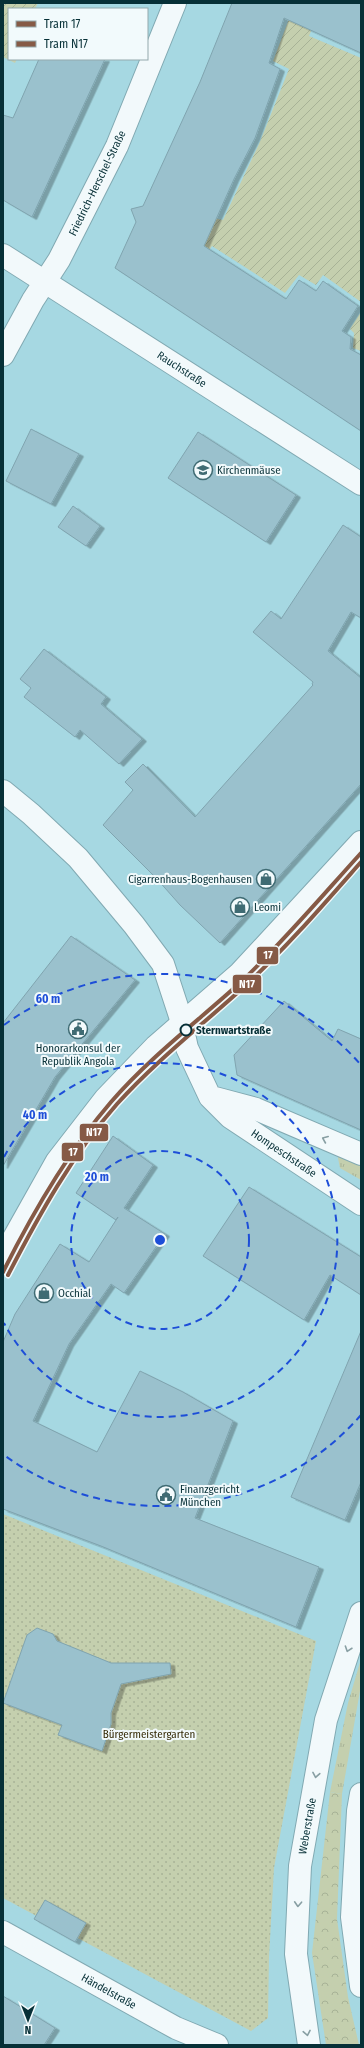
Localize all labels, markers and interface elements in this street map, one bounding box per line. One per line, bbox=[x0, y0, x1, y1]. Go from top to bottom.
legend bbox=[8, 8, 148, 60]
text: Tram 17 bbox=[44, 17, 81, 31]
text: Tram N17 bbox=[44, 37, 88, 51]
street label: Friedrich-Herschel-Straße bbox=[66, 128, 129, 238]
street label: Rauchstraße bbox=[155, 349, 209, 390]
school or university icon: Kirchenmäuse bbox=[192, 459, 214, 481]
place label: Kirchenmäuse bbox=[217, 464, 281, 477]
shop icon: Cigarrenhaus-Bogenhausen bbox=[255, 868, 277, 890]
place label: Cigarrenhaus-Bogenhausen bbox=[128, 873, 252, 886]
shop icon: Leomi bbox=[229, 896, 251, 918]
place label: Leomi bbox=[254, 901, 281, 914]
line badge: 17 bbox=[256, 946, 279, 965]
text: 17 bbox=[263, 949, 273, 962]
line badge: N17 bbox=[232, 974, 262, 994]
text: N17 bbox=[239, 978, 255, 991]
text: 60 m bbox=[36, 992, 60, 1006]
public building icon: Honorarkonsul der Republik Angola bbox=[67, 1018, 89, 1040]
marker: Sternwartstraße bbox=[179, 1023, 193, 1037]
place label: Sternwartstraße bbox=[196, 1024, 271, 1037]
place label: Honorarkonsul der Republik Angola bbox=[36, 1042, 120, 1068]
text: 40 m bbox=[23, 1108, 47, 1122]
line badge: N17 bbox=[79, 1123, 109, 1142]
text: N17 bbox=[86, 1126, 102, 1139]
street label: Hompeschstraße bbox=[249, 1127, 319, 1180]
one-way arrow bbox=[322, 1136, 330, 1144]
line badge: 17 bbox=[61, 1142, 84, 1162]
text: 17 bbox=[68, 1146, 78, 1159]
text: 20 m bbox=[84, 1170, 109, 1184]
centre of rings bbox=[153, 1233, 167, 1247]
shop icon: Occhial bbox=[33, 1282, 55, 1304]
place label: Occhial bbox=[58, 1287, 91, 1300]
place label: Finanzgericht München bbox=[180, 1483, 240, 1509]
public building icon: Finanzgericht München bbox=[155, 1484, 177, 1506]
one-way arrow bbox=[345, 1646, 353, 1653]
park label: Bürgermeistergarten bbox=[103, 1728, 195, 1741]
one-way arrow bbox=[312, 1772, 321, 1778]
street label: Weberstraße bbox=[296, 1797, 319, 1855]
one-way arrow bbox=[294, 1901, 302, 1907]
street label: Händelstraße bbox=[79, 1971, 138, 2012]
north arrow bbox=[8, 2000, 48, 2040]
text: N bbox=[25, 2023, 31, 2036]
one-way arrow bbox=[302, 2030, 310, 2036]

